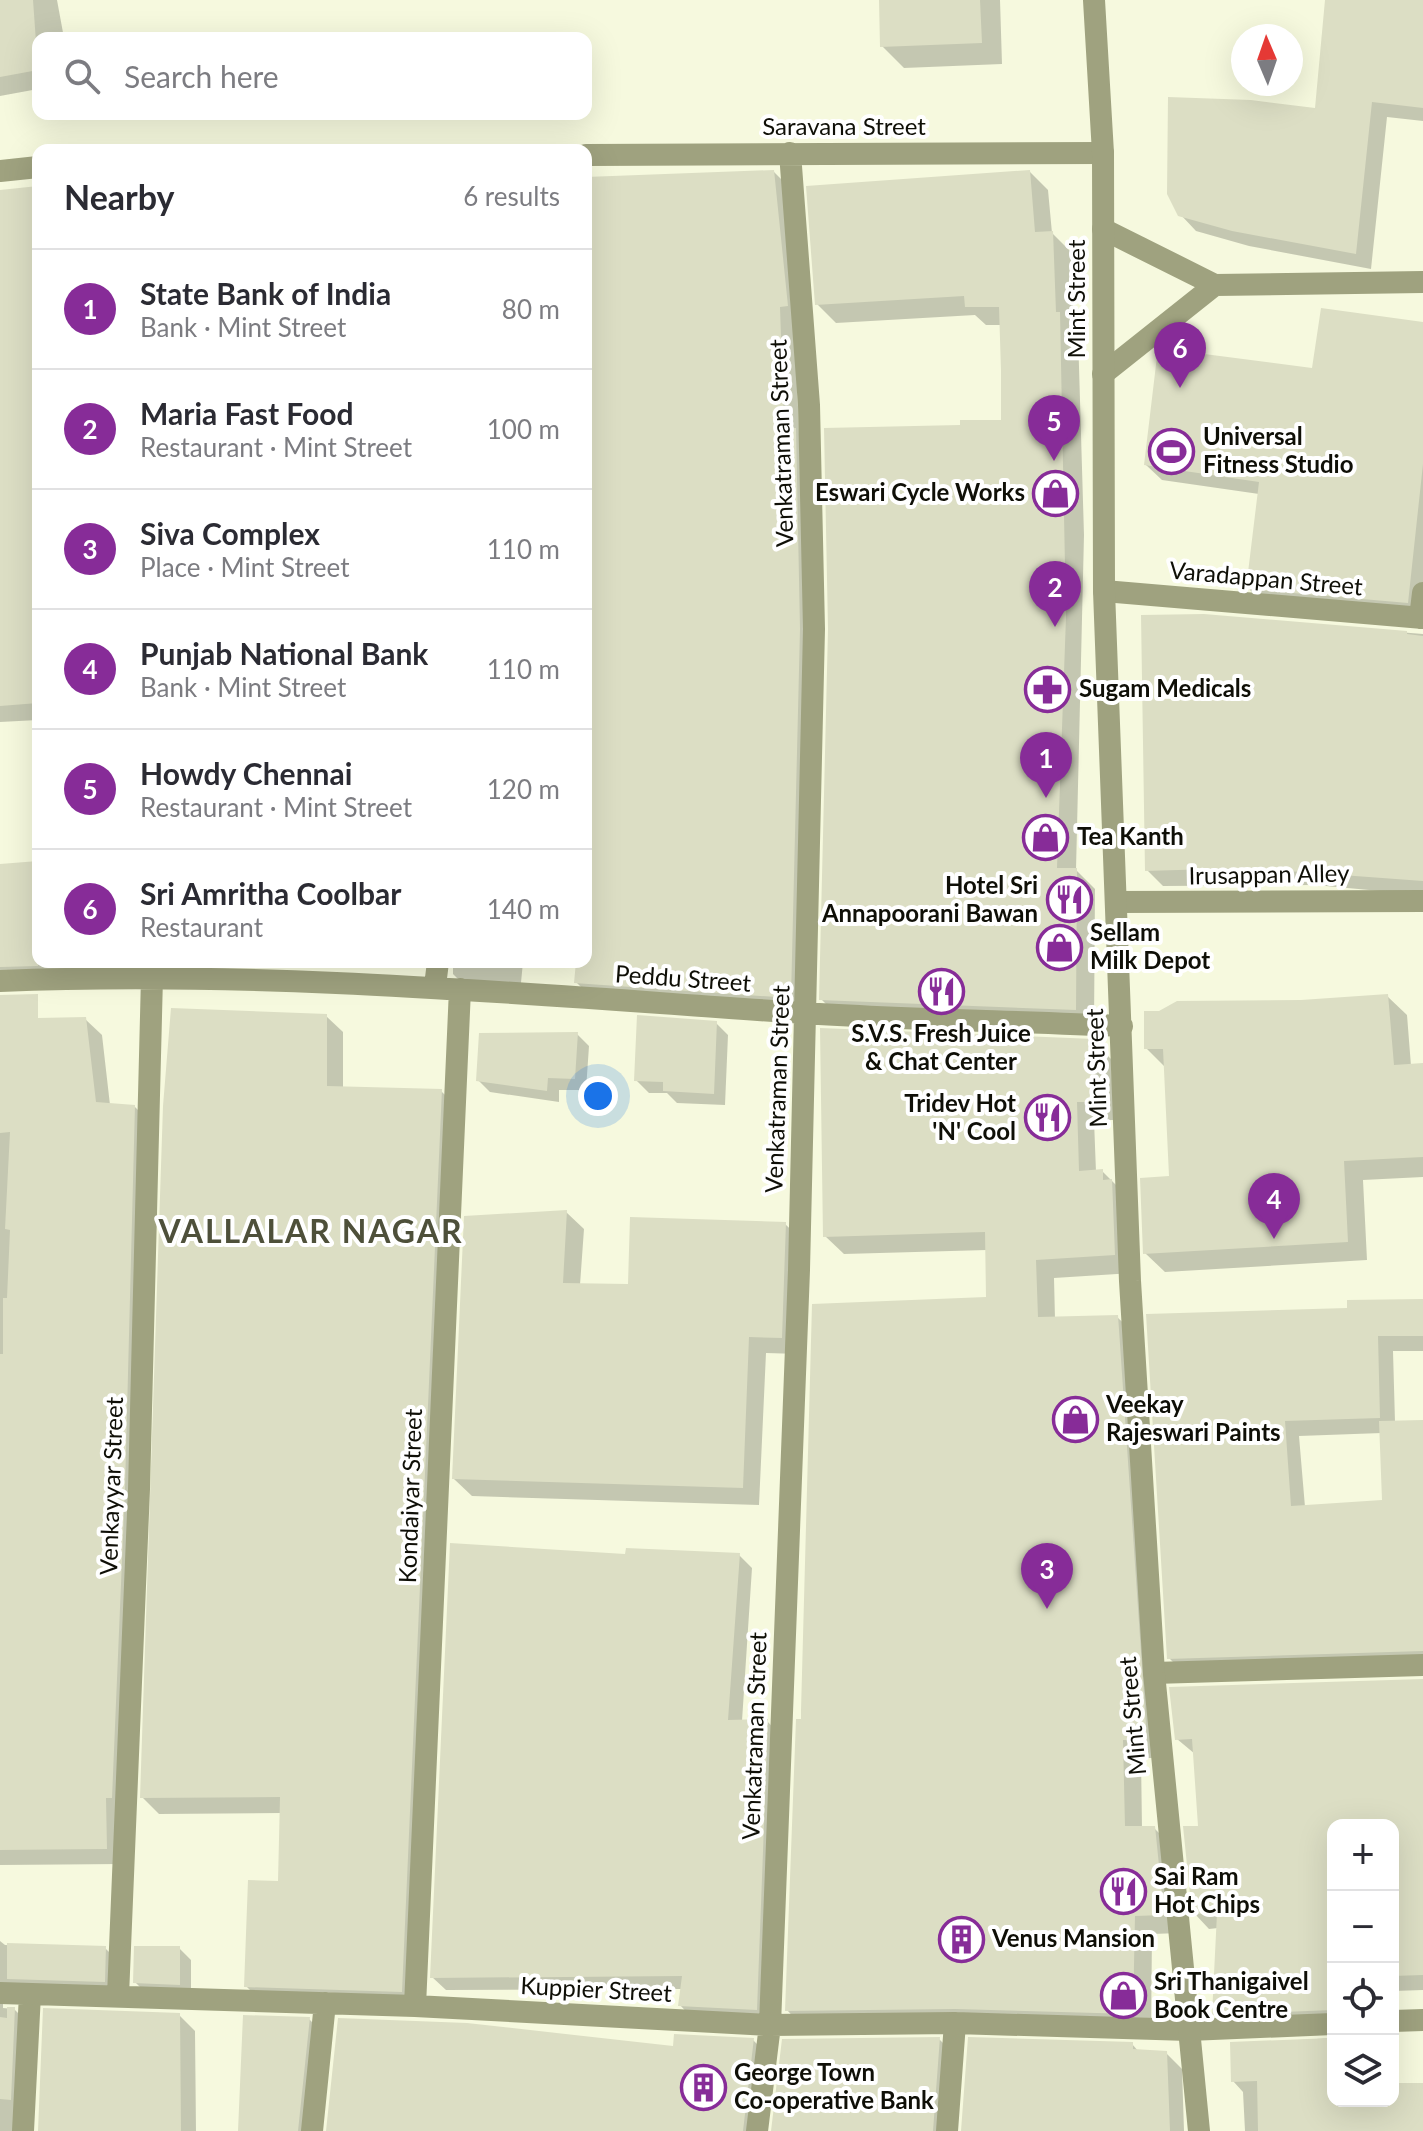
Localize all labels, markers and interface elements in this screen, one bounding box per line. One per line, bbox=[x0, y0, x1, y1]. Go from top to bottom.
north arrow bbox=[1231, 24, 1303, 96]
search box bbox=[32, 32, 592, 120]
icon: search bbox=[60, 54, 104, 98]
text: Search here bbox=[124, 58, 279, 94]
street label: Saravana Street bbox=[762, 111, 926, 140]
text: Nearby bbox=[64, 176, 175, 217]
text: 6 results bbox=[463, 180, 560, 212]
street label: Mint Street bbox=[1061, 239, 1090, 359]
text: State Bank of India bbox=[140, 275, 391, 311]
text: 1 bbox=[82, 293, 98, 325]
text: 80 m bbox=[502, 293, 560, 325]
text: Bank · Mint Street bbox=[140, 311, 346, 343]
pin: 6 bbox=[1154, 322, 1206, 388]
street label: Venkatraman Street bbox=[762, 338, 799, 547]
text: Maria Fast Food bbox=[140, 395, 353, 431]
pin: 5 bbox=[1028, 395, 1080, 461]
text: 2 bbox=[82, 413, 98, 445]
text: 100 m bbox=[487, 413, 560, 445]
place label: Universal Fitness Studio bbox=[1203, 421, 1353, 478]
sports icon: Universal Fitness Studio bbox=[1148, 427, 1196, 475]
text: Restaurant · Mint Street bbox=[140, 431, 412, 463]
shop icon: Eswari Cycle Works bbox=[1032, 469, 1080, 517]
place label: Eswari Cycle Works bbox=[815, 477, 1025, 506]
text: Siva Complex bbox=[140, 515, 320, 551]
text: 3 bbox=[82, 533, 98, 565]
text: 110 m bbox=[487, 533, 560, 565]
text: Place · Mint Street bbox=[140, 551, 350, 583]
street label: Varadappan Street bbox=[1168, 555, 1364, 600]
pin: 2 bbox=[1029, 561, 1081, 627]
text: Punjab National Bank bbox=[140, 635, 428, 671]
text: 4 bbox=[82, 653, 98, 685]
text: 110 m bbox=[487, 653, 560, 685]
pharmacy icon: Sugam Medicals bbox=[1024, 665, 1072, 713]
text: Bank · Mint Street bbox=[140, 671, 346, 703]
place label: Sugam Medicals bbox=[1079, 673, 1251, 702]
pin: 1 bbox=[1020, 732, 1072, 798]
text: Howdy Chennai bbox=[140, 755, 352, 791]
text: 5 bbox=[82, 773, 98, 805]
text: 120 m bbox=[487, 773, 560, 805]
text: Restaurant · Mint Street bbox=[140, 791, 412, 823]
shop icon: Tea Kanth bbox=[1022, 813, 1070, 861]
place label: Tea Kanth bbox=[1077, 821, 1184, 850]
street label: Irusappan Alley bbox=[1188, 858, 1350, 889]
place label: Hotel Sri Annapoorani Bawan bbox=[821, 870, 1038, 927]
text: Sri Amritha Coolbar bbox=[140, 875, 402, 911]
restaurant icon: Hotel Sri Annapoorani Bawan bbox=[1045, 876, 1093, 924]
text: 6 bbox=[82, 893, 98, 925]
text: 140 m bbox=[487, 893, 560, 925]
text: Restaurant bbox=[140, 911, 263, 943]
place label: Sellam Milk Depot bbox=[1090, 917, 1210, 974]
shop icon: Sellam Milk Depot bbox=[1035, 923, 1083, 971]
street label: Peddu Street bbox=[614, 958, 752, 997]
restaurant icon: S.V.S. Fresh Juice & Chat Center bbox=[917, 968, 965, 1016]
street label: Venkatraman Street bbox=[758, 984, 795, 1193]
street label: Mint Street bbox=[1079, 1008, 1112, 1128]
place label: S.V.S. Fresh Juice & Chat Center bbox=[851, 1018, 1031, 1075]
your location bbox=[578, 1076, 618, 1116]
place label: Tridev Hot 'N' Cool bbox=[904, 1088, 1016, 1145]
restaurant icon: Tridev Hot 'N' Cool bbox=[1023, 1094, 1071, 1142]
pin: 4 bbox=[1248, 1173, 1300, 1239]
district label: VALLALAR NAGAR bbox=[157, 1211, 464, 1250]
place label: Veekay Rajeswari Paints bbox=[1105, 1389, 1281, 1446]
shop icon: Veekay Rajeswari Paints bbox=[1051, 1395, 1099, 1443]
street label: Venkayyar Street bbox=[93, 1396, 128, 1576]
street label: Kondaiyar Street bbox=[392, 1408, 427, 1584]
pin: 3 bbox=[1021, 1543, 1073, 1609]
street label: Venkatraman Street bbox=[735, 1631, 772, 1840]
street label: Mint Street bbox=[1112, 1655, 1151, 1777]
map controls bbox=[1327, 1819, 1399, 2107]
button: + bbox=[1327, 1819, 1399, 1891]
place label: Sai Ram Hot Chips bbox=[1154, 1861, 1260, 1918]
restaurant icon: Sai Ram Hot Chips bbox=[1099, 1867, 1147, 1915]
button: − bbox=[1327, 1891, 1399, 1963]
building icon: Venus Mansion bbox=[937, 1915, 985, 1963]
place label: Venus Mansion bbox=[991, 1923, 1155, 1952]
button: locate bbox=[1327, 1963, 1399, 2035]
place label: Sri Thanigaivel Book Centre bbox=[1154, 1966, 1309, 2023]
street label: Kuppier Street bbox=[520, 1970, 673, 2007]
shop icon: Sri Thanigaivel Book Centre bbox=[1099, 1972, 1147, 2020]
button: layers bbox=[1327, 2035, 1399, 2107]
place label: George Town Co-operative Bank bbox=[734, 2057, 934, 2114]
building icon: George Town Co-operative Bank bbox=[679, 2063, 727, 2111]

